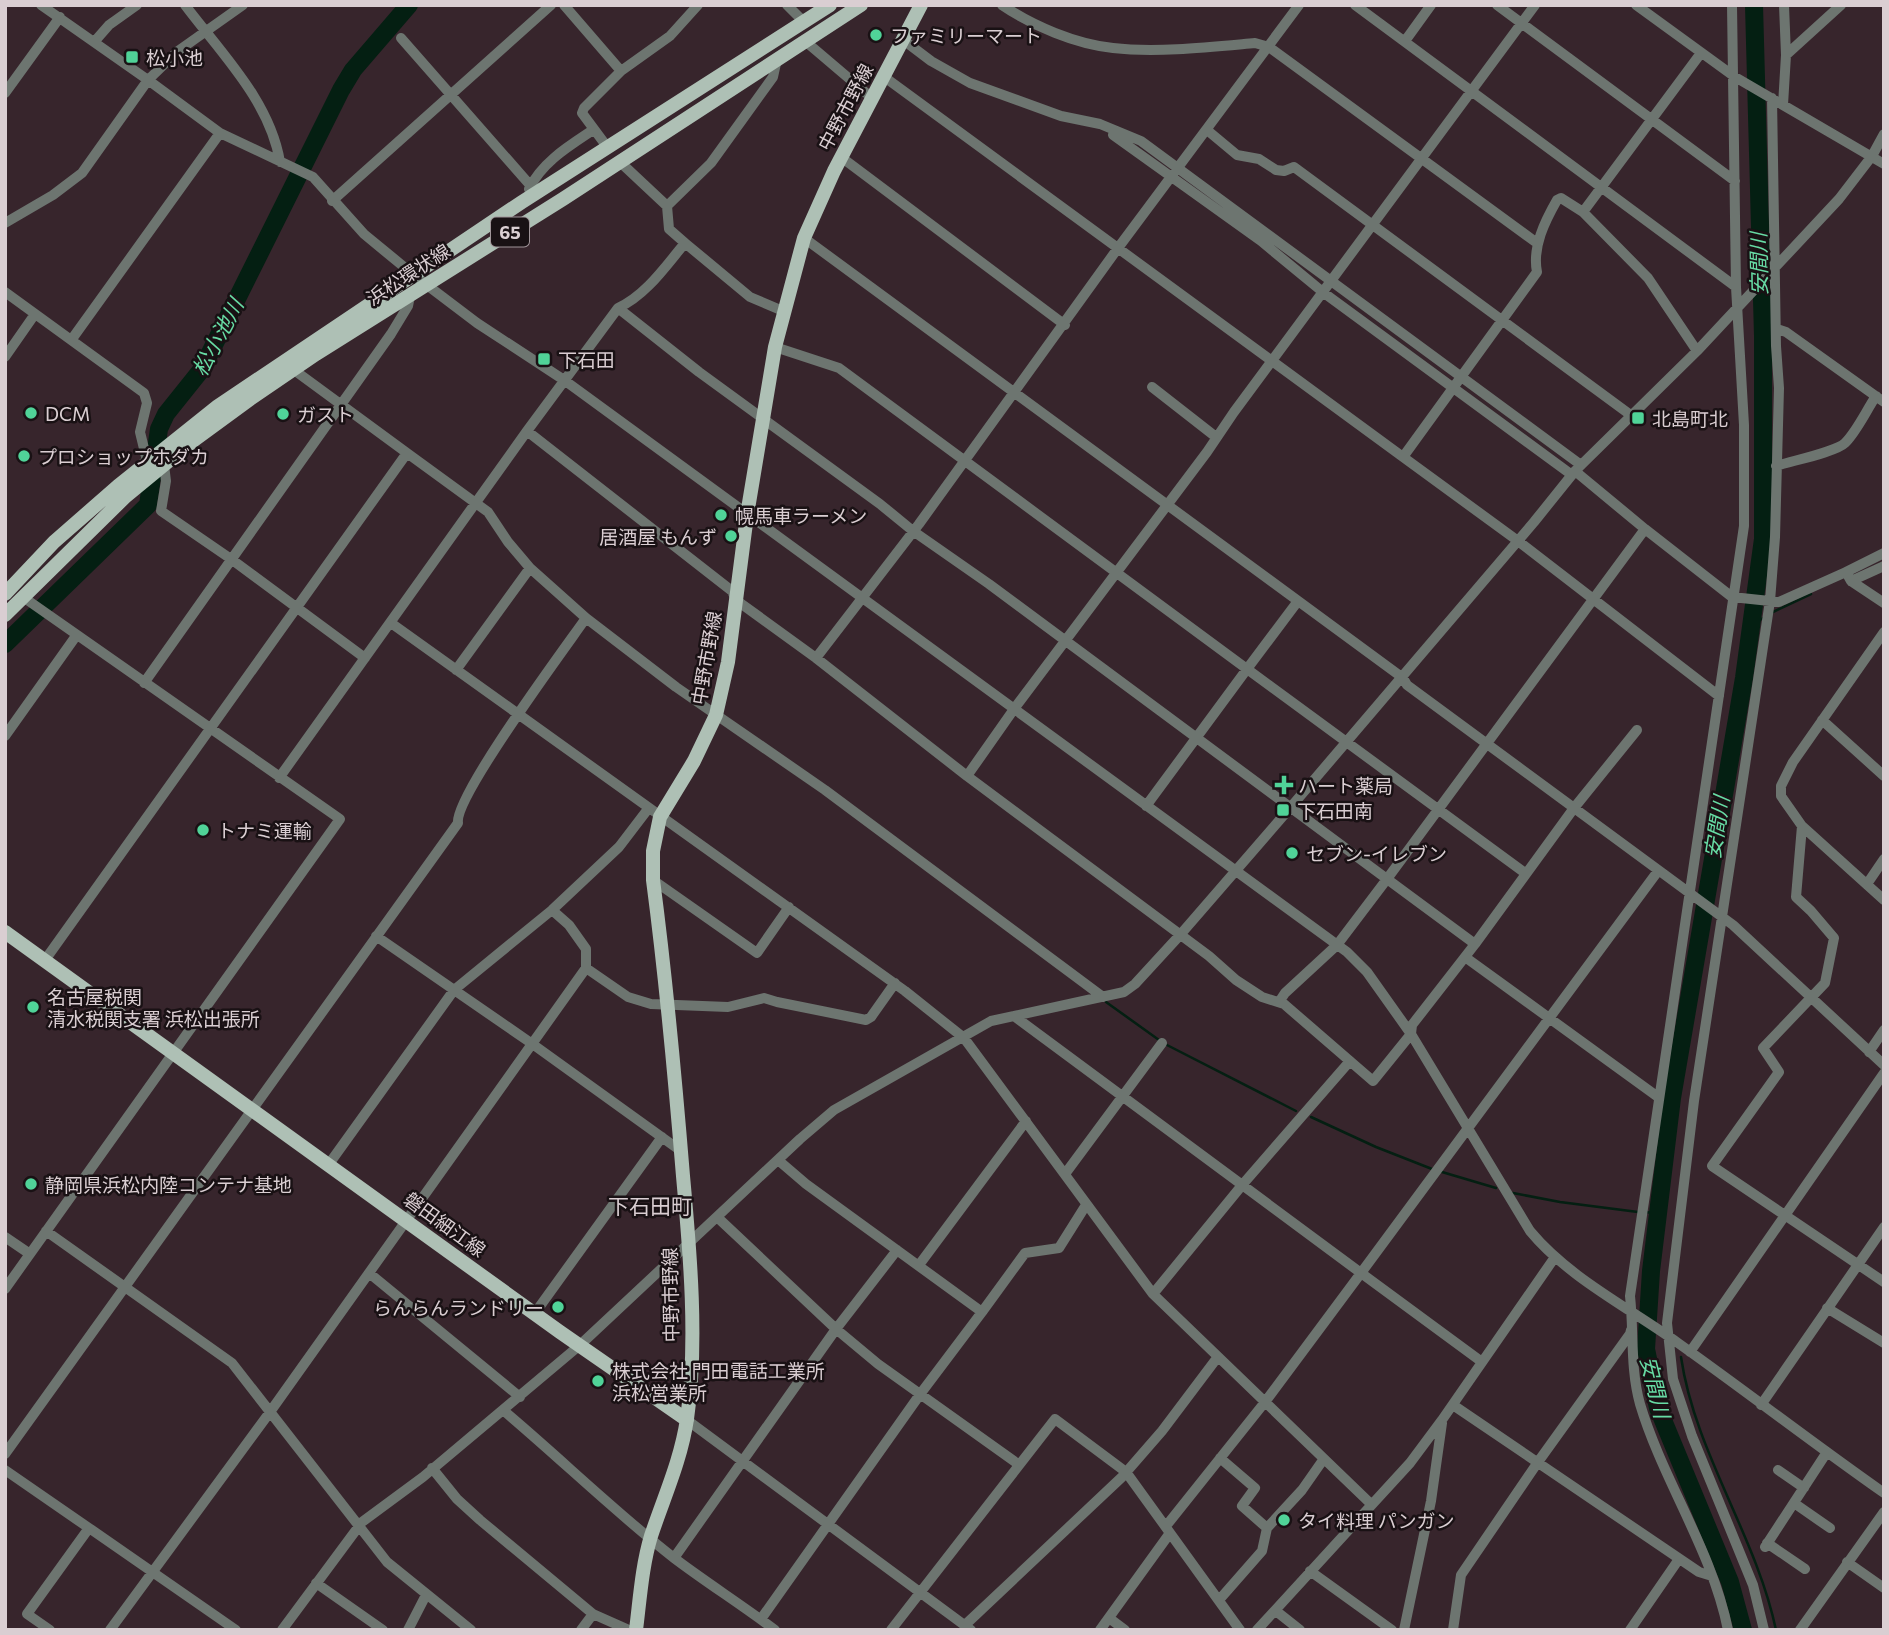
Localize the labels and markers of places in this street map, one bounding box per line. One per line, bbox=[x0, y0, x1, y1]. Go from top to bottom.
place label: ファミリーマート bbox=[890, 24, 1042, 47]
marker: ファミリーマート bbox=[868, 27, 884, 43]
place label: 松小池 bbox=[146, 46, 203, 69]
marker: 松小池 bbox=[124, 49, 140, 65]
place label: 下石田 bbox=[558, 348, 615, 371]
marker: 下石田 bbox=[536, 351, 552, 367]
place label: DCM bbox=[45, 402, 90, 425]
place label: ガスト bbox=[297, 403, 354, 426]
marker: DCM bbox=[23, 405, 39, 421]
marker: ガスト bbox=[275, 406, 291, 422]
place label: 北島町北 bbox=[1652, 407, 1728, 430]
marker: 北島町北 bbox=[1630, 410, 1646, 426]
place label: プロショップホダカ bbox=[38, 445, 209, 468]
marker: プロショップホダカ bbox=[16, 448, 32, 464]
place label: 幌馬車ラーメン bbox=[735, 504, 867, 527]
marker: 幌馬車ラーメン bbox=[713, 507, 729, 523]
place label: 居酒屋 もんず bbox=[599, 525, 717, 548]
marker: 居酒屋 もんず bbox=[723, 528, 739, 544]
place label: ハート薬局 bbox=[1298, 774, 1393, 797]
marker: ハート薬局 bbox=[1276, 777, 1292, 793]
place label: 下石田南 bbox=[1297, 799, 1373, 822]
marker: 下石田南 bbox=[1275, 802, 1291, 818]
place label: トナミ運輸 bbox=[217, 819, 312, 842]
marker: トナミ運輸 bbox=[195, 822, 211, 838]
place label: セブン-イレブン bbox=[1306, 842, 1447, 865]
marker: セブン-イレブン bbox=[1284, 845, 1300, 861]
place label: 名古屋税関 清水税関支署 浜松出張所 bbox=[47, 985, 260, 1030]
marker: 名古屋税関 清水税関支署 浜松出張所 bbox=[25, 999, 41, 1015]
place label: 静岡県浜松内陸コンテナ基地 bbox=[45, 1173, 292, 1196]
marker: 静岡県浜松内陸コンテナ基地 bbox=[23, 1176, 39, 1192]
place label: らんらんランドリー bbox=[373, 1296, 544, 1319]
marker: らんらんランドリー bbox=[550, 1299, 566, 1315]
place label: 株式会社 門田電話工業所 浜松営業所 bbox=[612, 1359, 825, 1404]
marker: 株式会社 門田電話工業所 浜松営業所 bbox=[590, 1373, 606, 1389]
place label: タイ料理 パンガン bbox=[1298, 1509, 1455, 1532]
marker: タイ料理 パンガン bbox=[1276, 1512, 1292, 1528]

